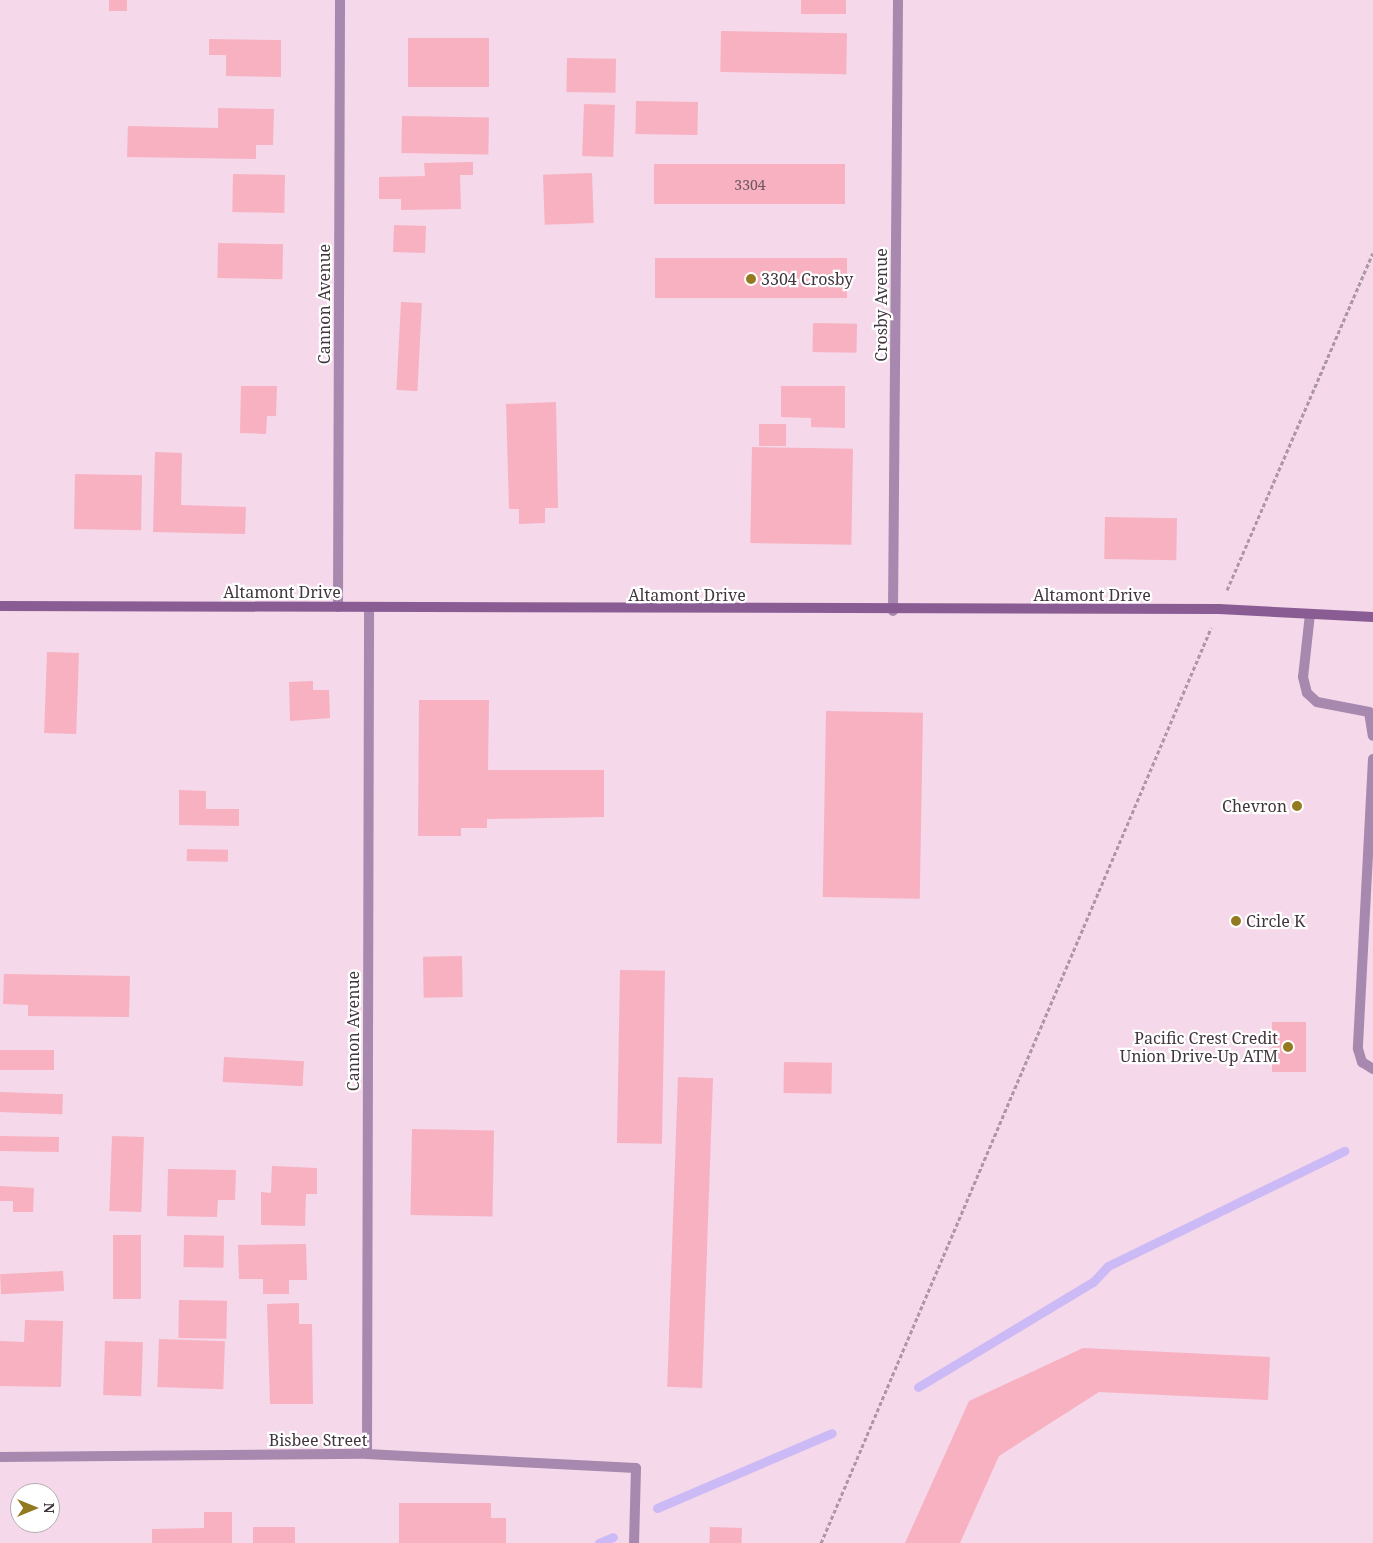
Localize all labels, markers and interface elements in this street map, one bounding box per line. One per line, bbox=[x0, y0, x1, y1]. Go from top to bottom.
house number: 3304 bbox=[734, 177, 766, 193]
street label: Cannon Avenue bbox=[314, 244, 334, 364]
street label: Crosby Avenue bbox=[871, 248, 891, 362]
place label: 3304 Crosby bbox=[761, 269, 853, 289]
marker: 3304 Crosby bbox=[745, 273, 757, 285]
street label: Altamont Drive bbox=[223, 582, 341, 602]
street label: Altamont Drive bbox=[628, 585, 746, 605]
street label: Altamont Drive bbox=[1033, 585, 1151, 605]
place label: Chevron bbox=[1222, 796, 1287, 816]
marker: Chevron bbox=[1291, 800, 1303, 812]
place label: Circle K bbox=[1246, 911, 1305, 931]
marker: Circle K bbox=[1230, 915, 1242, 927]
street label: Cannon Avenue bbox=[343, 971, 363, 1091]
place label: Pacific Crest Credit Union Drive-Up ATM bbox=[1120, 1028, 1278, 1066]
marker: Pacific Crest Credit Union Drive-Up ATM bbox=[1282, 1041, 1294, 1053]
street label: Bisbee Street bbox=[269, 1430, 367, 1450]
north arrow bbox=[10, 1483, 60, 1533]
text: N bbox=[40, 1502, 59, 1514]

